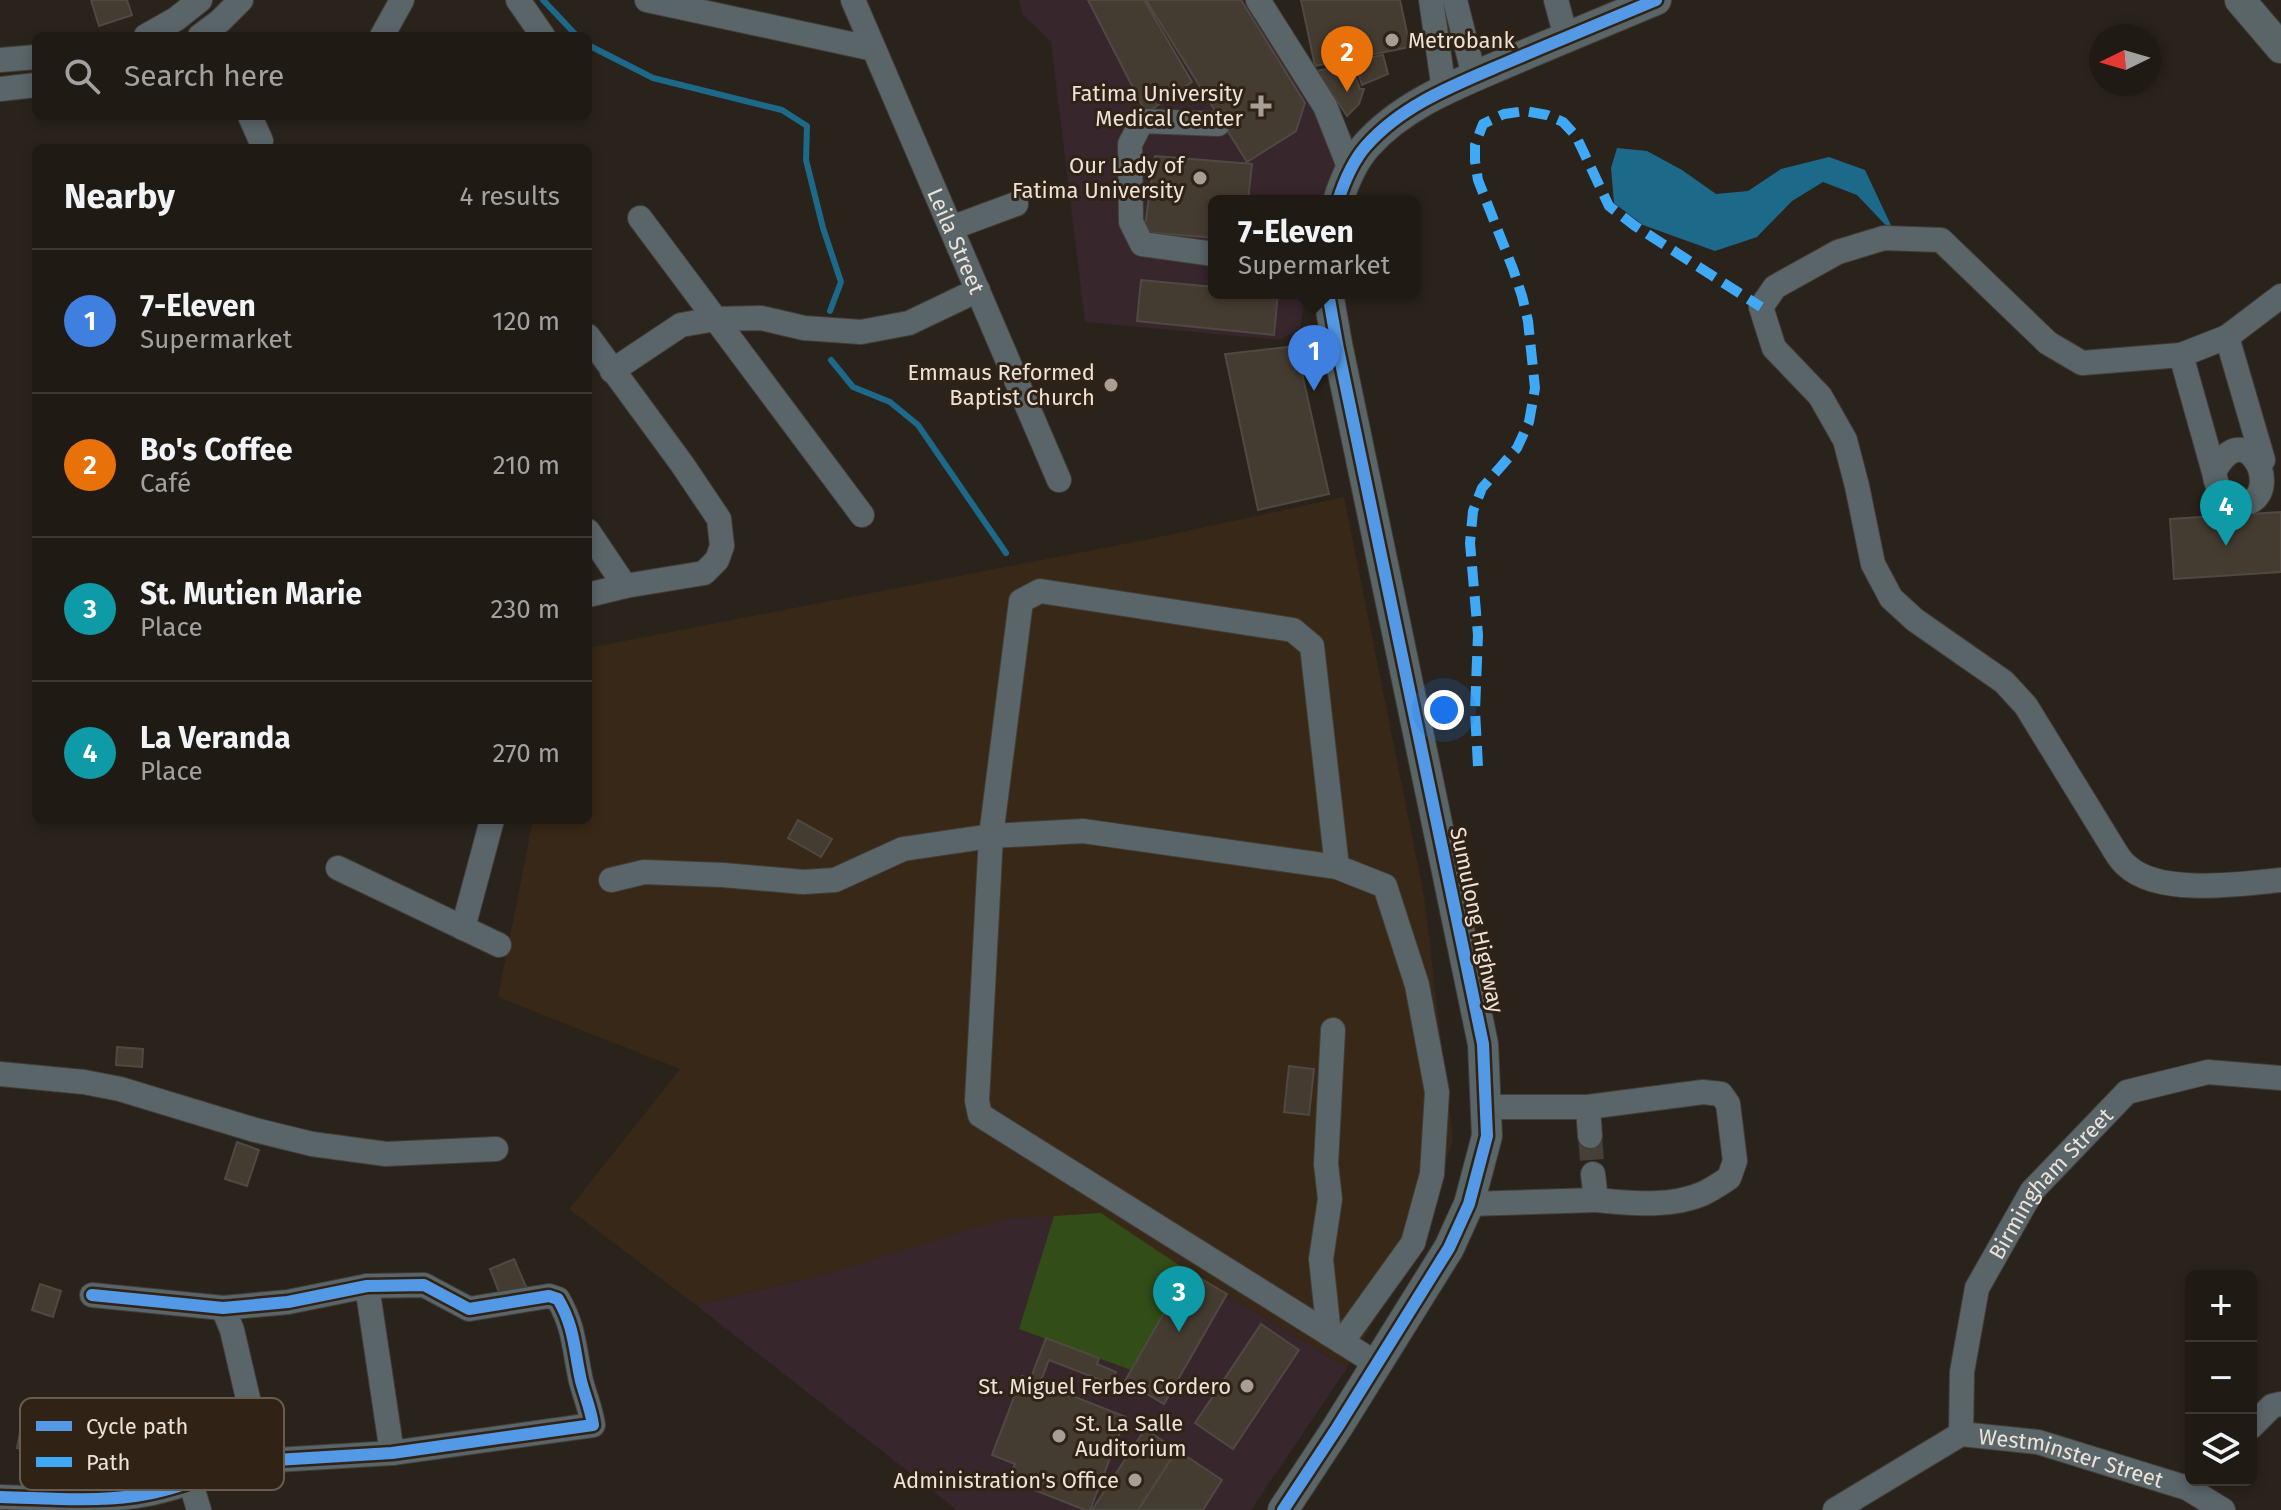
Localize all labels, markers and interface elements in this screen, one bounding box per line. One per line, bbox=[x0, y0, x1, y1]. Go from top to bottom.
north arrow bbox=[2089, 24, 2161, 96]
pin: 2 bbox=[1321, 26, 1373, 92]
place label: Metrobank bbox=[1408, 27, 1515, 54]
marker: Metrobank bbox=[1383, 31, 1401, 49]
search box bbox=[32, 32, 592, 120]
icon: search bbox=[60, 54, 104, 98]
text: Search here bbox=[124, 58, 284, 94]
place label: Fatima University Medical Center bbox=[1071, 80, 1243, 132]
marker: Fatima University Medical Center bbox=[1250, 95, 1272, 117]
place label: Our Lady of Fatima University bbox=[1012, 152, 1186, 204]
marker: Our Lady of Fatima University bbox=[1191, 169, 1209, 187]
text: Nearby bbox=[64, 176, 175, 217]
text: 4 results bbox=[459, 181, 560, 212]
street label: Leila Street bbox=[922, 184, 991, 298]
popup bbox=[1208, 195, 1420, 299]
text: 7-Eleven bbox=[1238, 214, 1354, 250]
text: Supermarket bbox=[1238, 250, 1390, 281]
text: 7-Eleven bbox=[140, 288, 256, 324]
text: 1 bbox=[84, 306, 96, 337]
text: 120 m bbox=[492, 306, 560, 337]
text: Supermarket bbox=[140, 324, 292, 355]
pin: 1 bbox=[1288, 325, 1340, 391]
place label: Emmaus Reformed Baptist Church bbox=[907, 359, 1095, 411]
marker: Emmaus Reformed Baptist Church bbox=[1102, 376, 1120, 394]
text: Bo's Coffee bbox=[140, 432, 293, 468]
text: 2 bbox=[83, 450, 97, 481]
text: 210 m bbox=[493, 450, 560, 481]
text: Café bbox=[140, 468, 191, 499]
pin: 4 bbox=[2200, 480, 2252, 546]
text: St. Mutien Marie bbox=[140, 576, 362, 612]
text: 3 bbox=[83, 594, 97, 625]
text: 230 m bbox=[491, 594, 560, 625]
text: Place bbox=[140, 612, 203, 643]
your location bbox=[1424, 690, 1464, 730]
text: La Veranda bbox=[140, 720, 291, 756]
text: 4 bbox=[83, 738, 97, 769]
text: 270 m bbox=[492, 738, 560, 769]
text: Place bbox=[140, 756, 203, 787]
street label: Sumulong Highway bbox=[1444, 825, 1510, 1016]
street label: Birmingham Street bbox=[1983, 1102, 2118, 1264]
pin: 3 bbox=[1153, 1266, 1205, 1332]
map controls bbox=[2185, 1270, 2257, 1486]
button: + bbox=[2185, 1270, 2257, 1342]
button: − bbox=[2185, 1342, 2257, 1414]
place label: St. Miguel Ferbes Cordero bbox=[978, 1373, 1231, 1400]
marker: St. Miguel Ferbes Cordero bbox=[1238, 1377, 1256, 1395]
legend bbox=[20, 1398, 284, 1490]
place label: St. La Salle Auditorium bbox=[1075, 1410, 1187, 1462]
text: Cycle path bbox=[86, 1413, 188, 1440]
button: layers bbox=[2185, 1414, 2257, 1486]
street label: Westminster Street bbox=[1977, 1422, 2167, 1493]
marker: St. La Salle Auditorium bbox=[1050, 1427, 1068, 1445]
text: Path bbox=[86, 1449, 130, 1476]
place label: Administration's Office bbox=[893, 1467, 1119, 1494]
marker: Administration's Office bbox=[1126, 1471, 1144, 1489]

